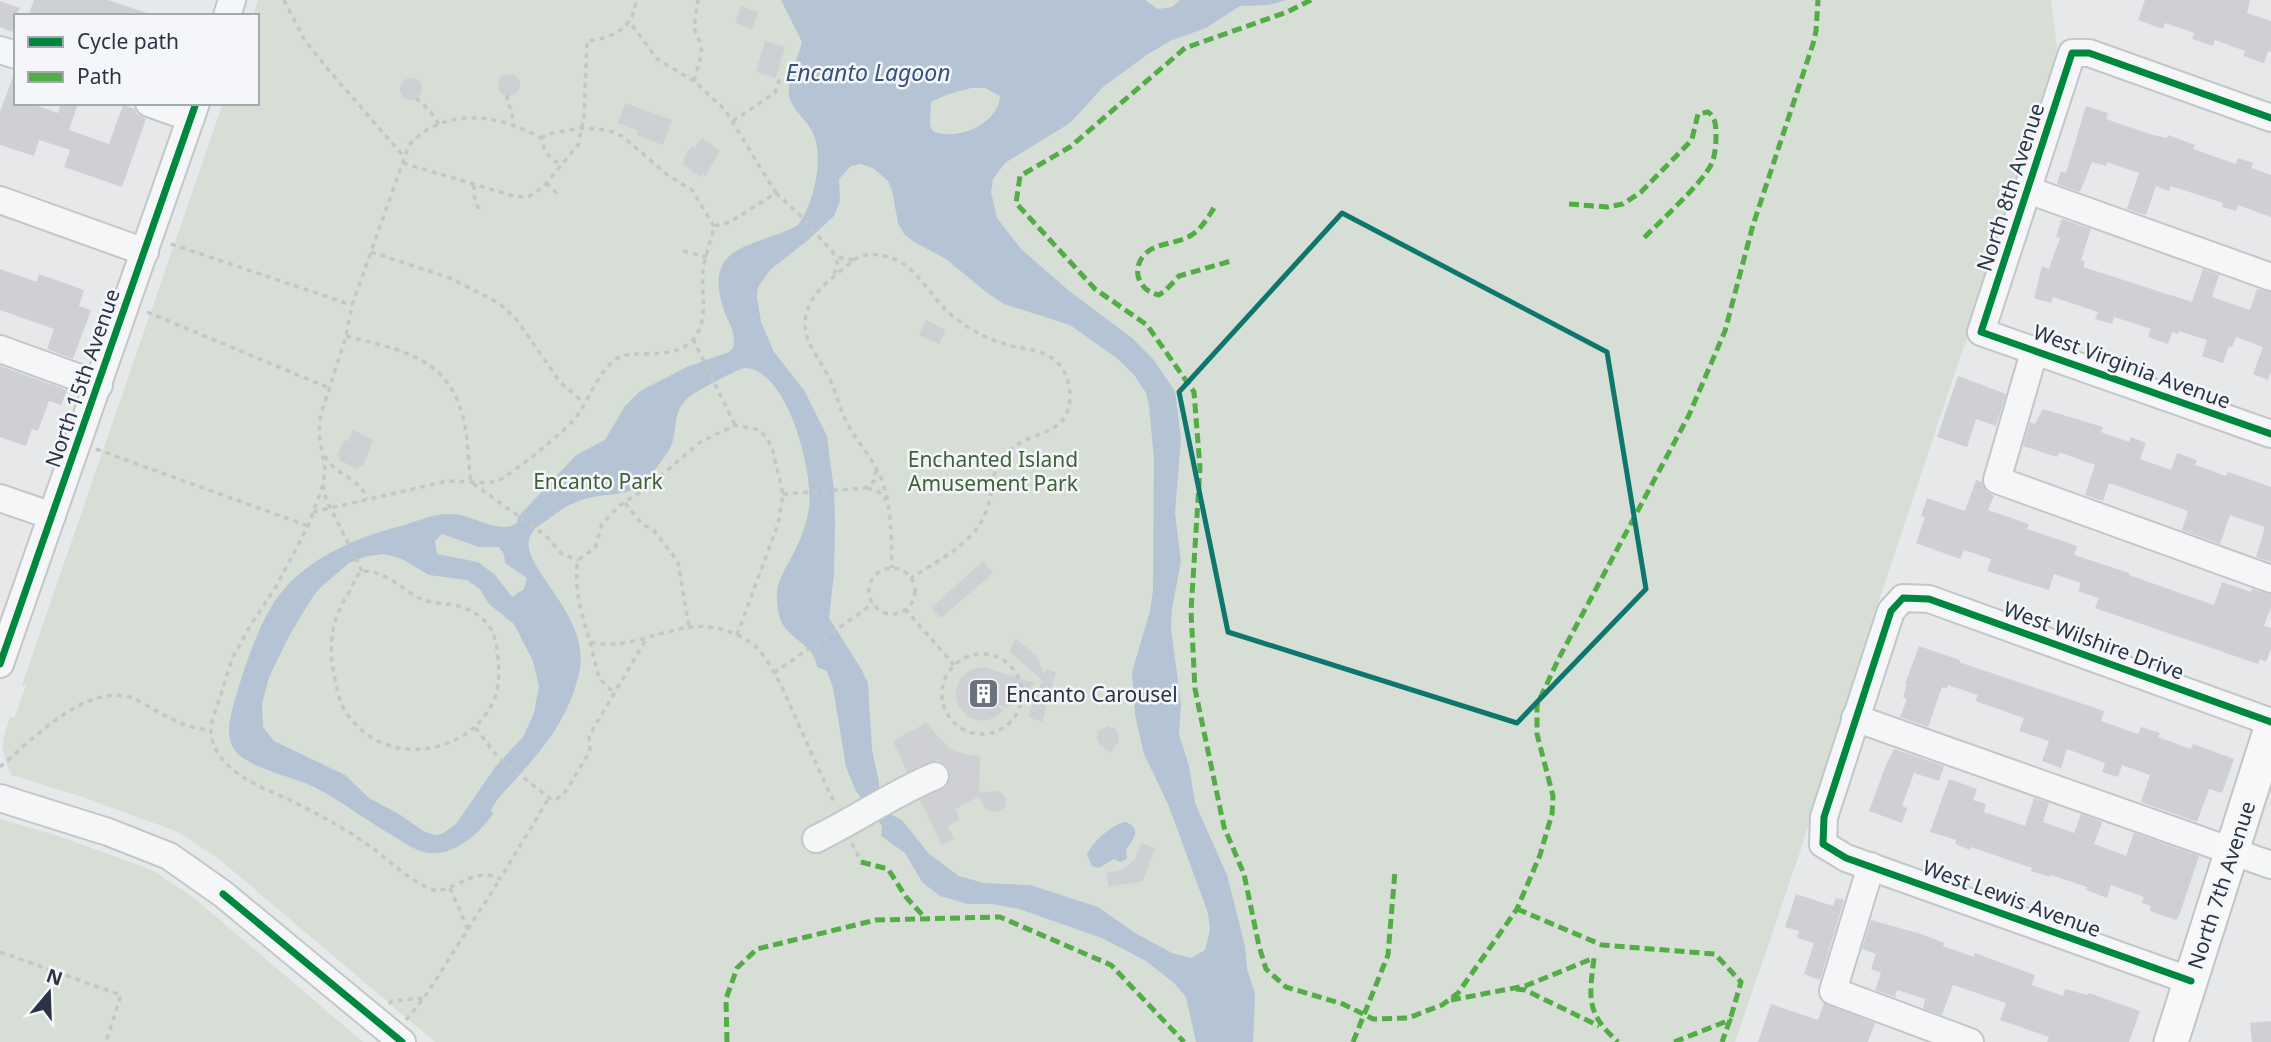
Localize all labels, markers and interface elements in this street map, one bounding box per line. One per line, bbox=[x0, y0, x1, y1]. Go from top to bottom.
legend bbox=[14, 14, 259, 105]
text: Cycle path bbox=[77, 27, 179, 55]
water label: Encanto Lagoon bbox=[785, 56, 951, 88]
text: Path bbox=[77, 62, 122, 90]
street label: North 8th Avenue bbox=[1970, 99, 2050, 275]
street label: North 15th Avenue bbox=[38, 285, 126, 471]
street label: West Virginia Avenue bbox=[2029, 317, 2235, 415]
park label: Enchanted Island Amusement Park bbox=[908, 445, 1079, 497]
park label: Encanto Park bbox=[533, 467, 664, 495]
street label: West Wilshire Drive bbox=[2000, 594, 2188, 686]
building icon: Encanto Carousel bbox=[966, 677, 1000, 711]
place label: Encanto Carousel bbox=[1006, 680, 1178, 708]
street label: North 7th Avenue bbox=[2181, 797, 2261, 973]
street label: West Lewis Avenue bbox=[1919, 853, 2105, 943]
north arrow bbox=[14, 958, 84, 1028]
text: N bbox=[43, 962, 66, 992]

